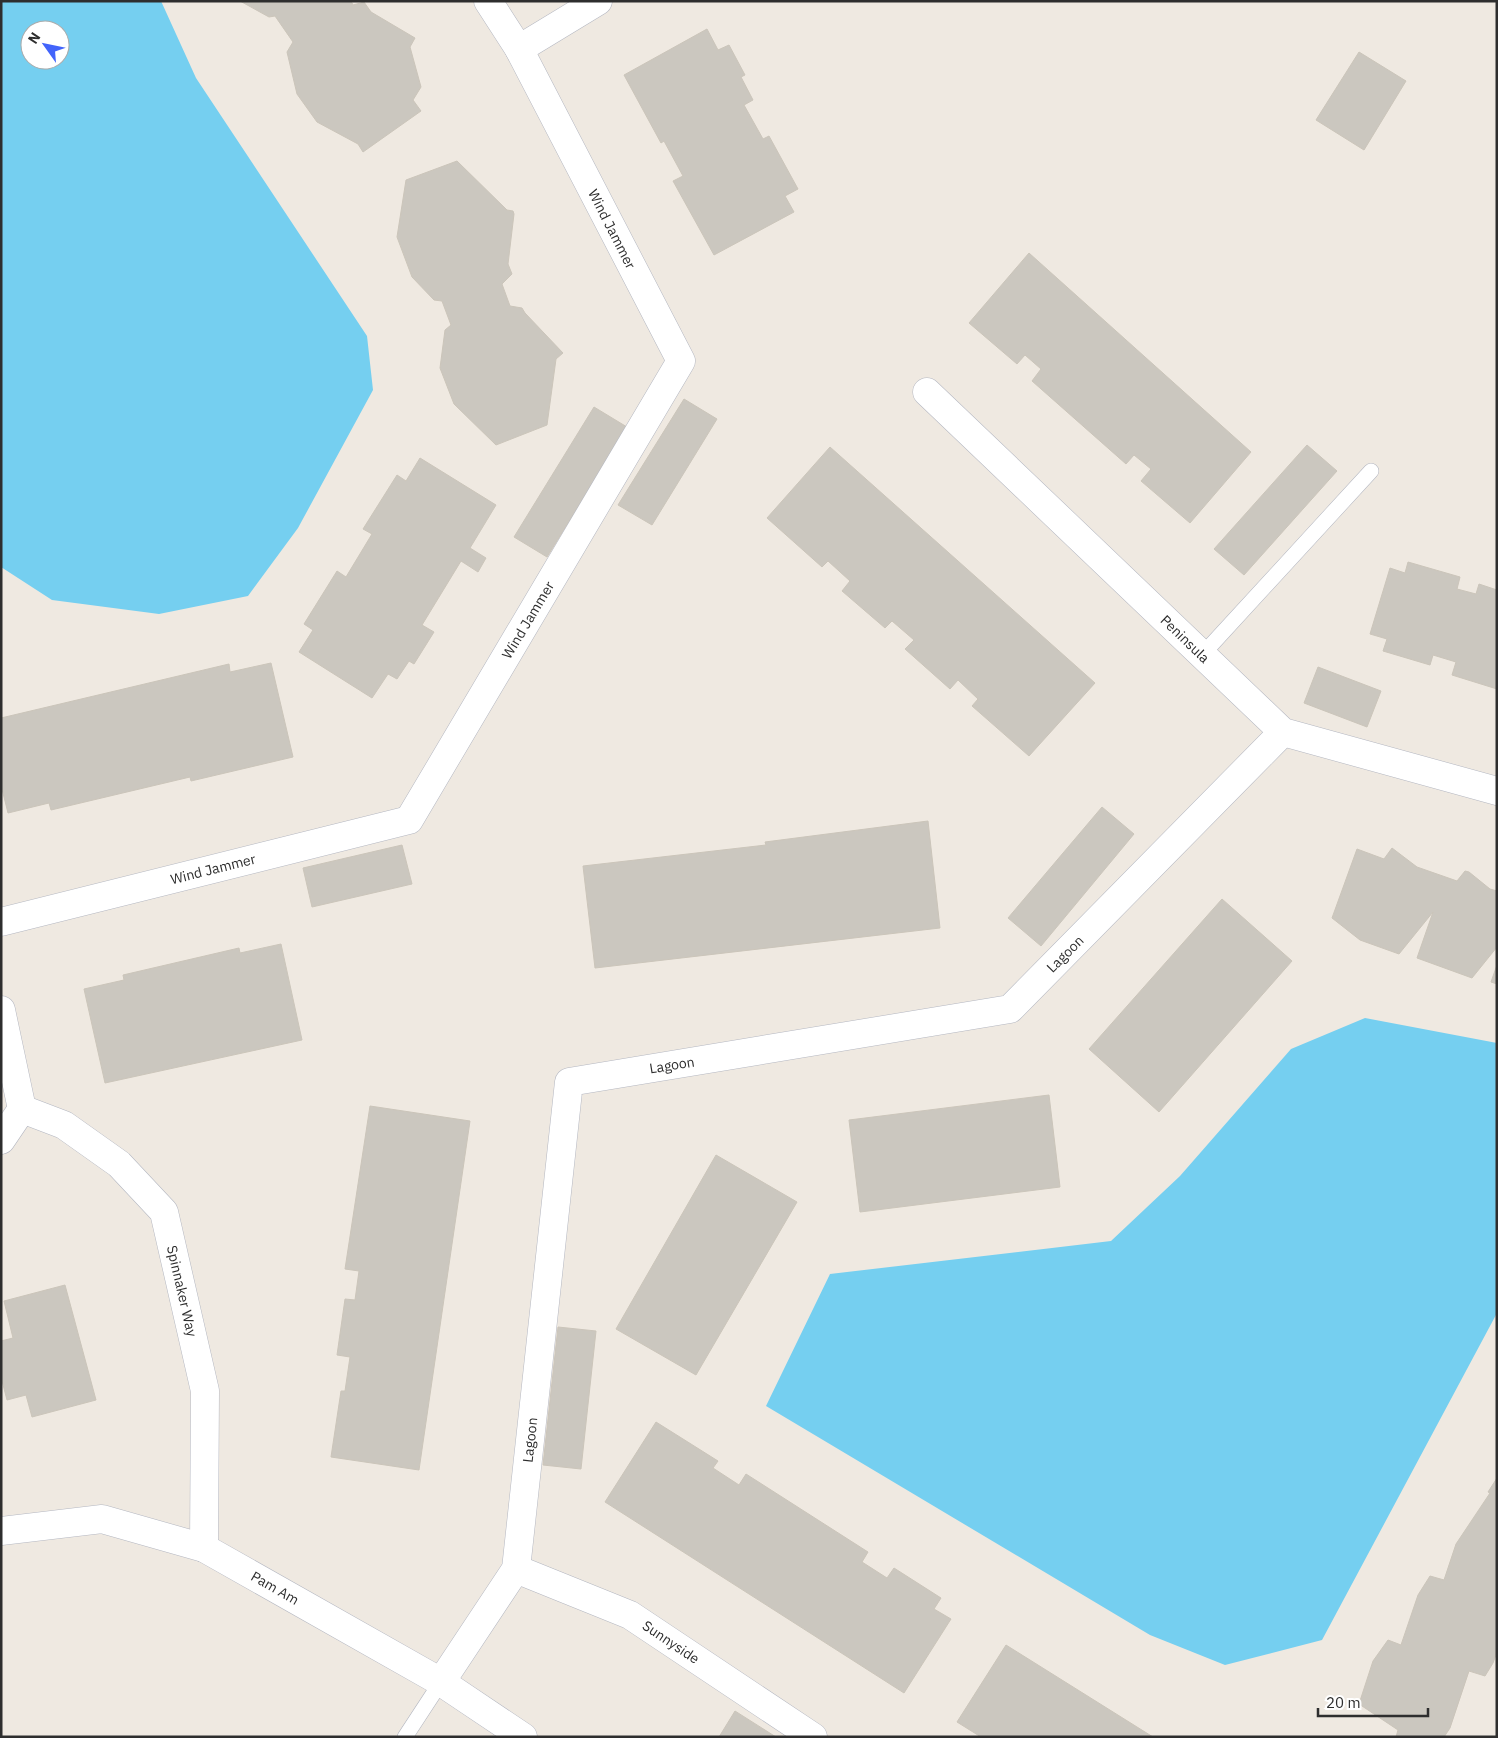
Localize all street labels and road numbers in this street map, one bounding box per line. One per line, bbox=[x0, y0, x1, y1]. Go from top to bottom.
street label: Wind Jammer bbox=[584, 186, 640, 272]
street label: Wind Jammer bbox=[498, 578, 558, 662]
street label: Peninsula bbox=[1157, 611, 1214, 667]
street label: Wind Jammer bbox=[169, 850, 257, 888]
street label: Lagoon bbox=[1043, 932, 1087, 976]
street label: Lagoon bbox=[648, 1053, 696, 1077]
street label: Spinnaker Way bbox=[163, 1244, 201, 1338]
street label: Lagoon bbox=[519, 1416, 541, 1464]
street label: Pam Am bbox=[248, 1567, 302, 1609]
street label: Sunnyside bbox=[639, 1616, 703, 1668]

